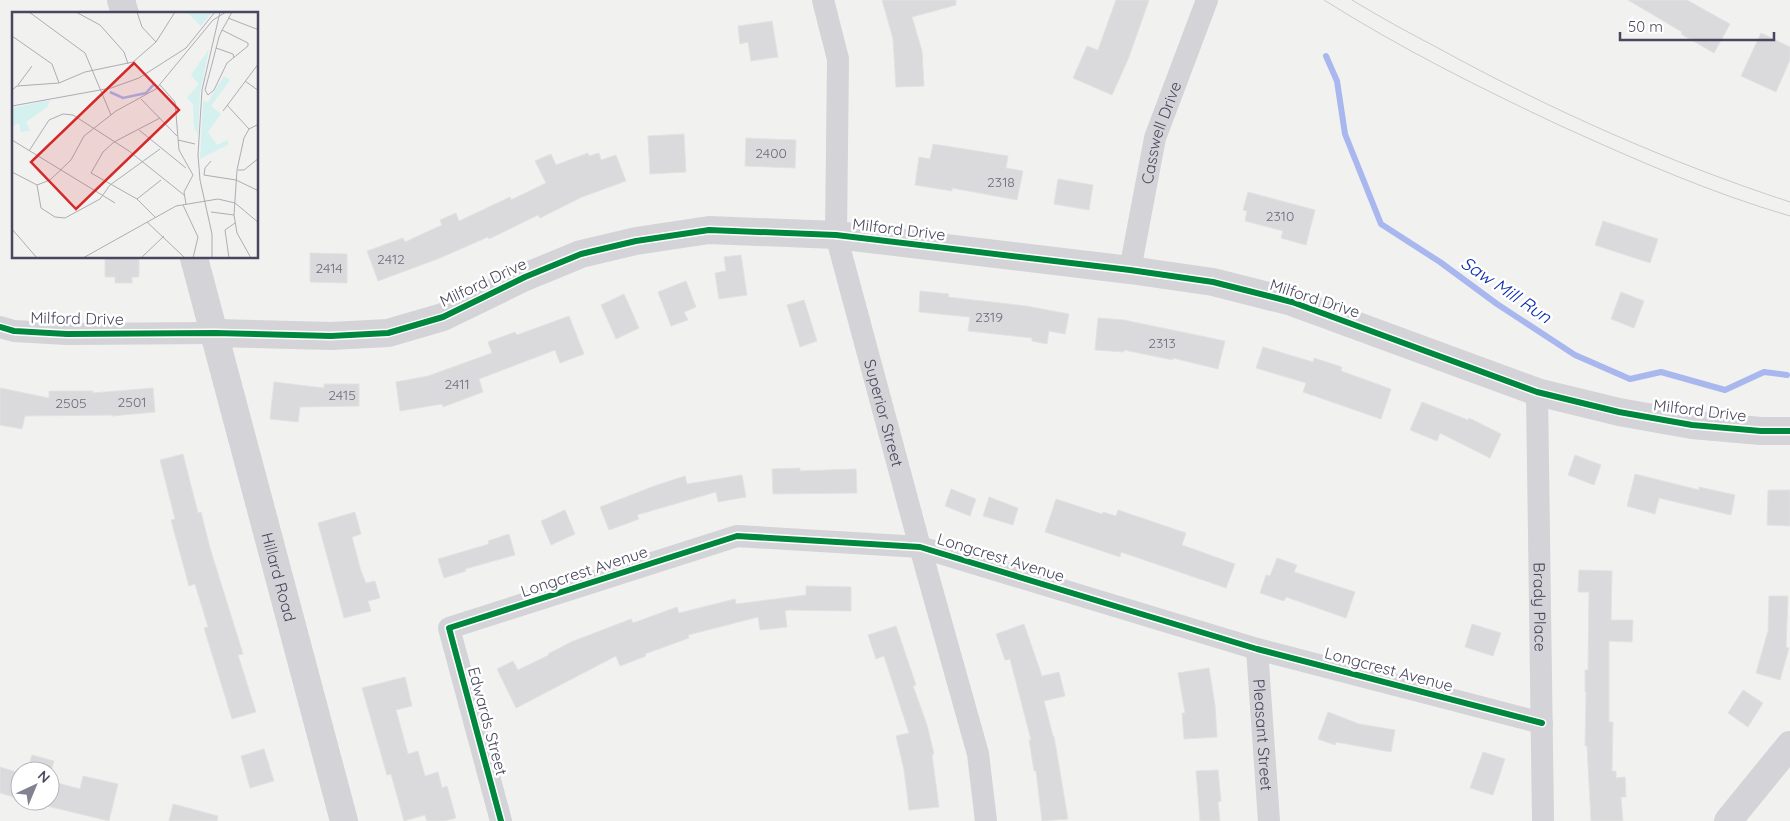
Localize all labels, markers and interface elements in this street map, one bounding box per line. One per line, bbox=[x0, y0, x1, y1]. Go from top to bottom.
scale bar bbox=[1620, 10, 1774, 42]
inset map bbox=[12, 12, 259, 259]
text: 50 m bbox=[1628, 17, 1663, 36]
street label: Casswell Drive bbox=[1136, 78, 1185, 186]
house number: 2400 bbox=[755, 144, 787, 162]
house number: 2318 bbox=[987, 173, 1015, 191]
house number: 2310 bbox=[1266, 207, 1294, 225]
street label: Milford Drive bbox=[851, 213, 947, 245]
house number: 2412 bbox=[377, 250, 405, 268]
water label: Saw Mill Run bbox=[1457, 251, 1556, 328]
street label: Milford Drive bbox=[436, 253, 530, 311]
house number: 2414 bbox=[315, 259, 343, 277]
street label: Milford Drive bbox=[1267, 274, 1363, 322]
street label: Milford Drive bbox=[30, 307, 124, 329]
house number: 2319 bbox=[975, 308, 1003, 326]
house number: 2313 bbox=[1148, 334, 1176, 352]
street label: Superior Street bbox=[860, 357, 908, 469]
house number: 2411 bbox=[444, 375, 470, 393]
house number: 2415 bbox=[328, 386, 356, 404]
house number: 2501 bbox=[118, 393, 146, 411]
house number: 2505 bbox=[55, 394, 87, 412]
street label: Milford Drive bbox=[1652, 394, 1748, 426]
street label: Longcrest Avenue bbox=[935, 528, 1067, 586]
street label: Hillard Road bbox=[257, 530, 300, 624]
street label: Longcrest Avenue bbox=[518, 541, 650, 601]
street label: Brady Place bbox=[1529, 562, 1551, 652]
street label: Longcrest Avenue bbox=[1323, 642, 1455, 696]
street label: Edwards Street bbox=[464, 665, 512, 777]
street label: Pleasant Street bbox=[1249, 678, 1277, 791]
north arrow bbox=[10, 761, 60, 811]
text: N bbox=[34, 767, 54, 787]

